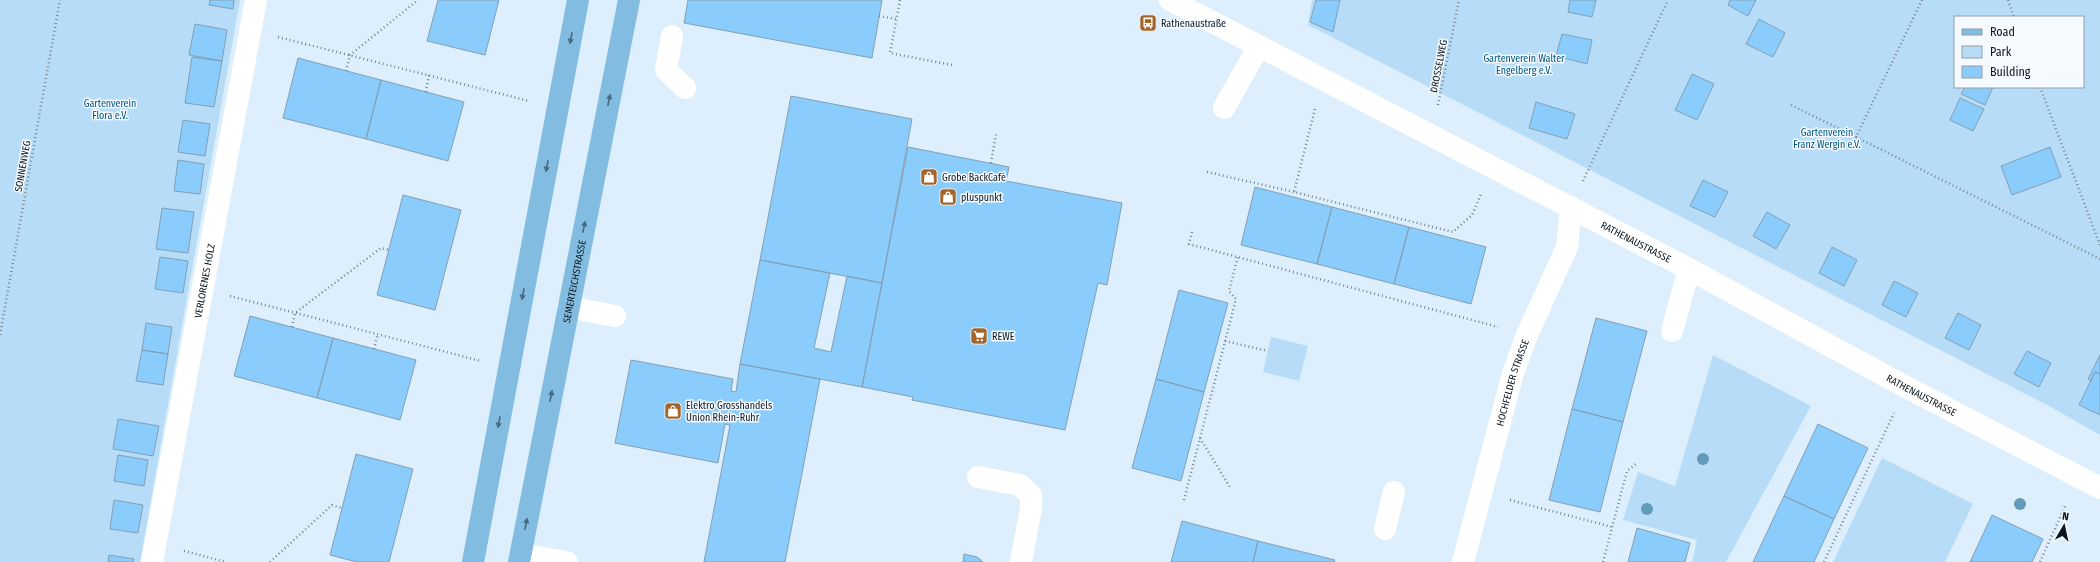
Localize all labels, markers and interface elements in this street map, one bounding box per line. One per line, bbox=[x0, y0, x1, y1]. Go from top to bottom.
bus stop icon: Rathenaustraße bbox=[1138, 13, 1158, 33]
legend bbox=[1954, 16, 2084, 88]
place label: Rathenaustraße bbox=[1161, 18, 1226, 30]
text: Road bbox=[1990, 25, 2015, 39]
one-way arrow bbox=[568, 32, 574, 44]
street label: DROSSELWEG bbox=[1428, 38, 1450, 94]
text: Park bbox=[1990, 45, 2012, 59]
park label: Gartenverein Walter Engelberg e.V. bbox=[1483, 53, 1565, 77]
text: Building bbox=[1990, 65, 2031, 79]
one-way arrow bbox=[606, 94, 612, 106]
park label: Gartenverein Flora e.V. bbox=[84, 98, 136, 122]
park label: Gartenverein Franz Wergin e.V. bbox=[1793, 127, 1861, 151]
street label: SONNENWEG bbox=[13, 139, 33, 193]
one-way arrow bbox=[544, 160, 550, 172]
shop icon: Grobe BackCafé bbox=[919, 167, 939, 187]
place label: Grobe BackCafé bbox=[942, 172, 1006, 184]
shop icon: pluspunkt bbox=[938, 187, 958, 207]
place label: pluspunkt bbox=[961, 192, 1003, 204]
street label: RATHENAUSTRASSE bbox=[1599, 219, 1673, 266]
one-way arrow bbox=[581, 221, 587, 233]
street label: SEMERTEICHSTRASSE bbox=[561, 239, 589, 324]
street label: VERLORENES HOLZ bbox=[192, 243, 218, 319]
one-way arrow bbox=[520, 288, 526, 300]
supermarket icon: REWE bbox=[969, 326, 989, 346]
place label: REWE bbox=[992, 331, 1015, 343]
street label: HOCHFELDER STRASSE bbox=[1494, 338, 1532, 427]
street label: RATHENAUSTRASSE bbox=[1884, 372, 1958, 419]
one-way arrow bbox=[548, 390, 554, 402]
place label: Elektro Grosshandels Union Rhein-Ruhr bbox=[686, 400, 772, 424]
shop icon: Elektro Grosshandels Union Rhein-Ruhr bbox=[663, 401, 683, 421]
one-way arrow bbox=[496, 416, 502, 428]
north arrow bbox=[2044, 506, 2084, 546]
text: N bbox=[2061, 510, 2070, 524]
one-way arrow bbox=[523, 518, 529, 530]

